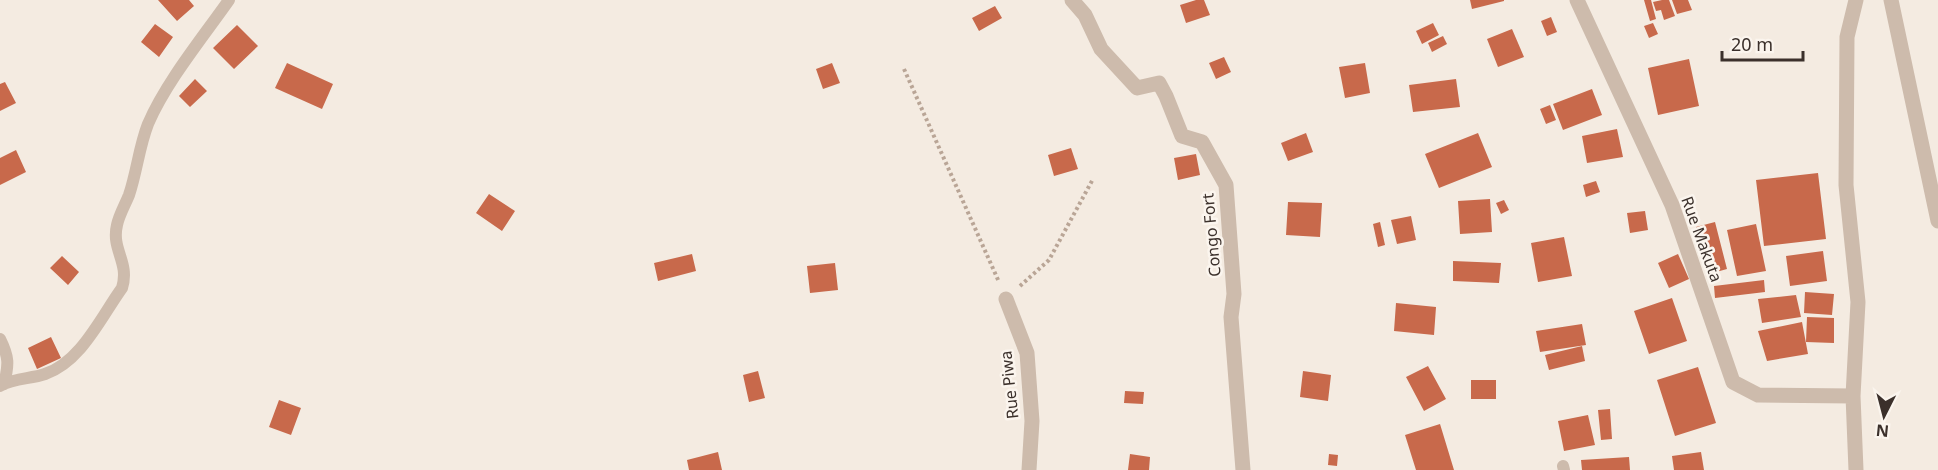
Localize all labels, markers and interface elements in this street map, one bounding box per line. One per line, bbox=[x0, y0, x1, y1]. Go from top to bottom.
scale bar bbox=[1722, 24, 1803, 62]
text: 20 m bbox=[1731, 32, 1773, 56]
street label: Congo Fort bbox=[1196, 192, 1226, 278]
street label: Rue Makuta bbox=[1676, 193, 1728, 285]
street label: Rue Piwa bbox=[994, 350, 1024, 420]
north arrow bbox=[1854, 386, 1914, 446]
text: N bbox=[1875, 419, 1890, 443]

